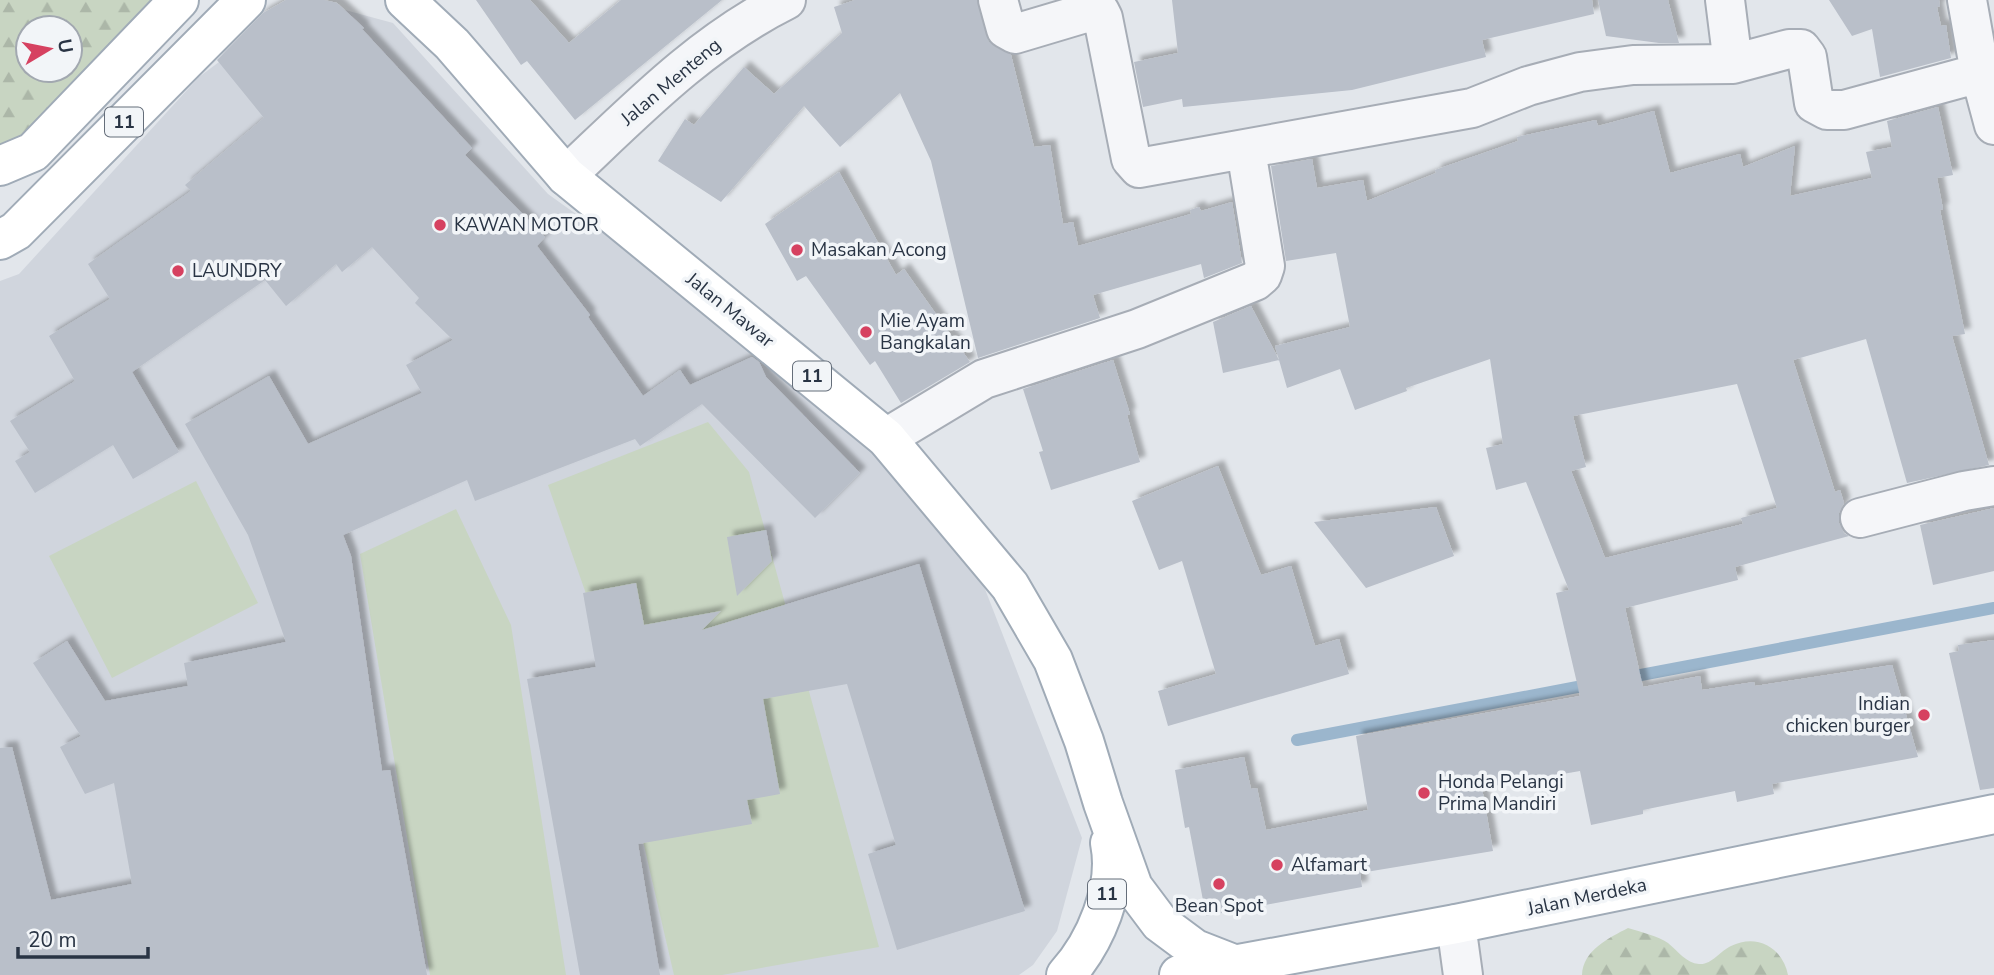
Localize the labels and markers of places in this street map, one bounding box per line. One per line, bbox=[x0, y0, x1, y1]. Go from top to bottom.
place label: KAWAN MOTOR bbox=[454, 212, 599, 238]
marker: KAWAN MOTOR bbox=[432, 217, 448, 233]
place label: Masakan Acong bbox=[811, 237, 947, 263]
marker: Masakan Acong bbox=[789, 242, 805, 258]
place label: LAUNDRY bbox=[192, 258, 282, 284]
marker: LAUNDRY bbox=[170, 263, 186, 279]
place label: Mie Ayam Bangkalan bbox=[880, 308, 971, 356]
marker: Mie Ayam Bangkalan bbox=[858, 324, 874, 340]
place label: Indian chicken burger bbox=[1786, 691, 1910, 739]
marker: Indian chicken burger bbox=[1916, 707, 1932, 723]
place label: Honda Pelangi Prima Mandiri bbox=[1438, 769, 1564, 817]
marker: Honda Pelangi Prima Mandiri bbox=[1416, 785, 1432, 801]
place label: Alfamart bbox=[1291, 852, 1367, 878]
marker: Alfamart bbox=[1269, 857, 1285, 873]
marker: Bean Spot bbox=[1211, 876, 1227, 892]
place label: Bean Spot bbox=[1175, 893, 1264, 919]

